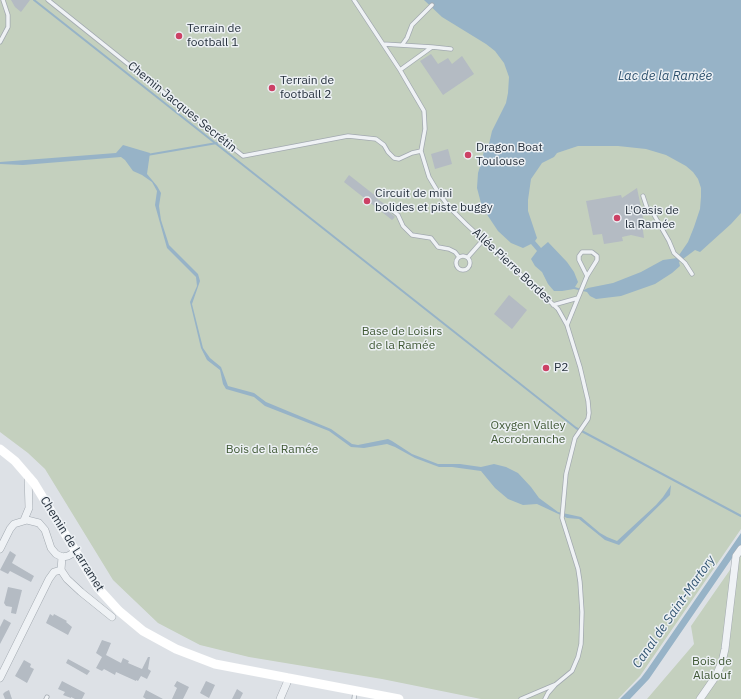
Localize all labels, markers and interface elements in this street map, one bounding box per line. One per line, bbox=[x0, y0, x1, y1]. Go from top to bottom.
place label: Terrain de football 1 bbox=[187, 22, 241, 50]
marker: Terrain de football 1 bbox=[174, 31, 184, 41]
street label: Chemin Jacques Secrétin bbox=[125, 59, 239, 155]
water label: Lac de la Ramée bbox=[618, 68, 712, 84]
place label: Terrain de football 2 bbox=[280, 74, 334, 102]
marker: Terrain de football 2 bbox=[267, 83, 277, 93]
place label: Dragon Boat Toulouse bbox=[476, 141, 543, 169]
marker: Dragon Boat Toulouse bbox=[463, 150, 473, 160]
place label: Circuit de mini bolides et piste buggy bbox=[375, 187, 493, 215]
marker: Circuit de mini bolides et piste buggy bbox=[362, 196, 372, 206]
place label: L'Oasis de la Ramée bbox=[625, 204, 679, 232]
marker: L'Oasis de la Ramée bbox=[612, 213, 622, 223]
street label: Allée Pierre Bordes bbox=[469, 225, 555, 307]
park label: Base de Loisirs de la Ramée bbox=[362, 325, 442, 353]
place label: P2 bbox=[554, 361, 568, 375]
marker: P2 bbox=[541, 363, 551, 373]
park label: Oxygen Valley Accrobranche bbox=[490, 419, 566, 447]
park label: Bois de la Ramée bbox=[226, 443, 318, 457]
street label: Chemin de Larramet bbox=[37, 494, 107, 594]
water label: Canal de Saint-Martory bbox=[629, 553, 719, 671]
park label: Bois de Alalouf bbox=[692, 655, 732, 683]

